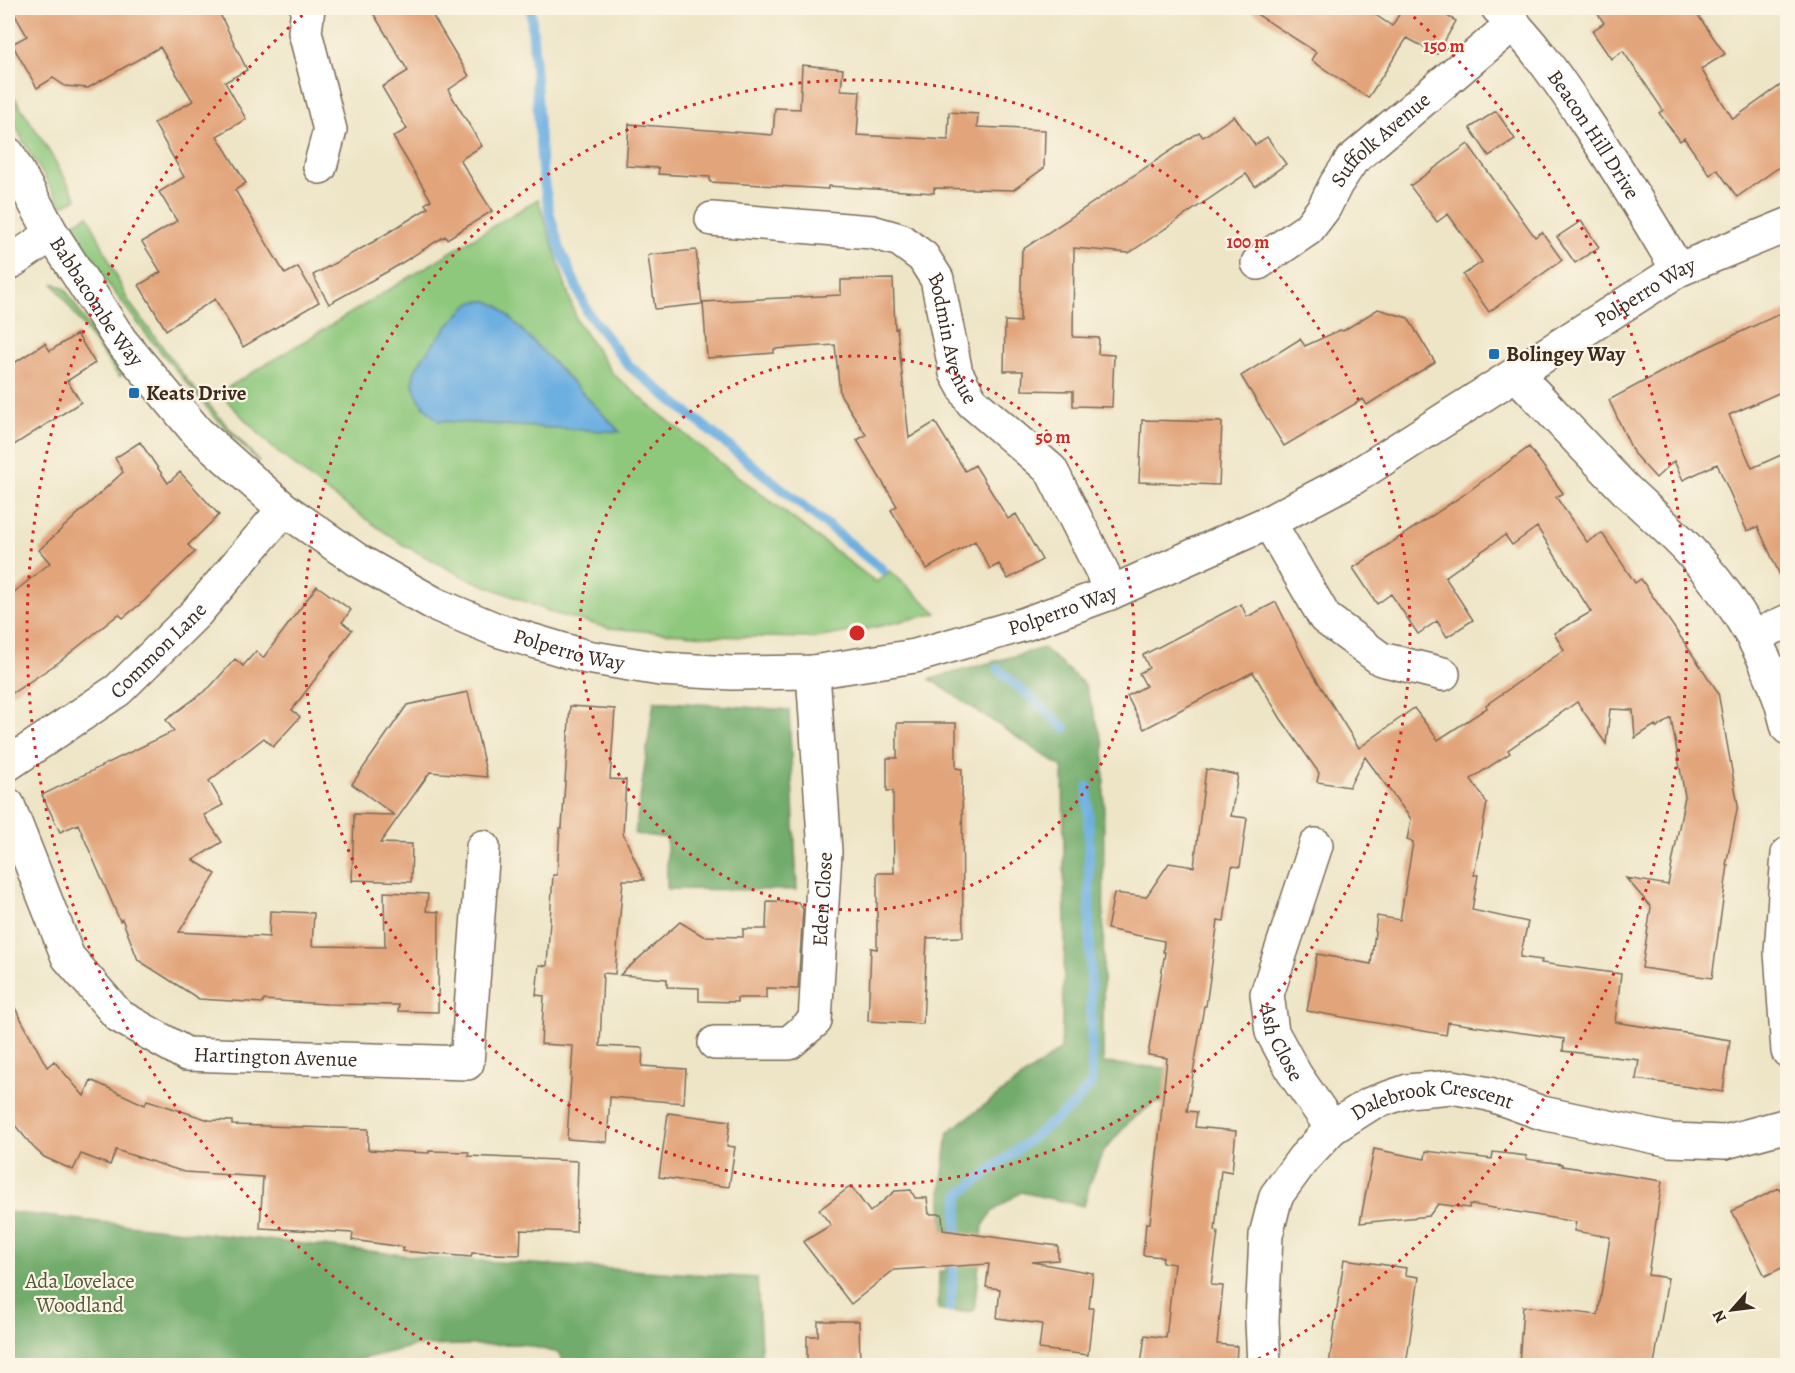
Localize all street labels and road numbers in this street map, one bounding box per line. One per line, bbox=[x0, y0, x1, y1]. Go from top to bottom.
street label: Beacon Hill Drive bbox=[1541, 64, 1646, 204]
street label: Suffolk Avenue bbox=[1324, 86, 1436, 192]
street label: Babbacombe Way bbox=[43, 231, 151, 373]
street label: Polperro Way bbox=[1589, 250, 1700, 334]
street label: Bodmin Avenue bbox=[922, 266, 985, 409]
street label: Polperro Way bbox=[1005, 577, 1122, 642]
street label: Common Lane bbox=[105, 597, 213, 705]
street label: Polperro Way bbox=[510, 622, 627, 677]
street label: Eden Close bbox=[805, 851, 839, 947]
street label: Ash Close bbox=[1254, 1001, 1310, 1086]
street label: Hartington Avenue bbox=[193, 1040, 358, 1073]
street label: Dalebrook Crescent bbox=[1345, 1073, 1518, 1127]

